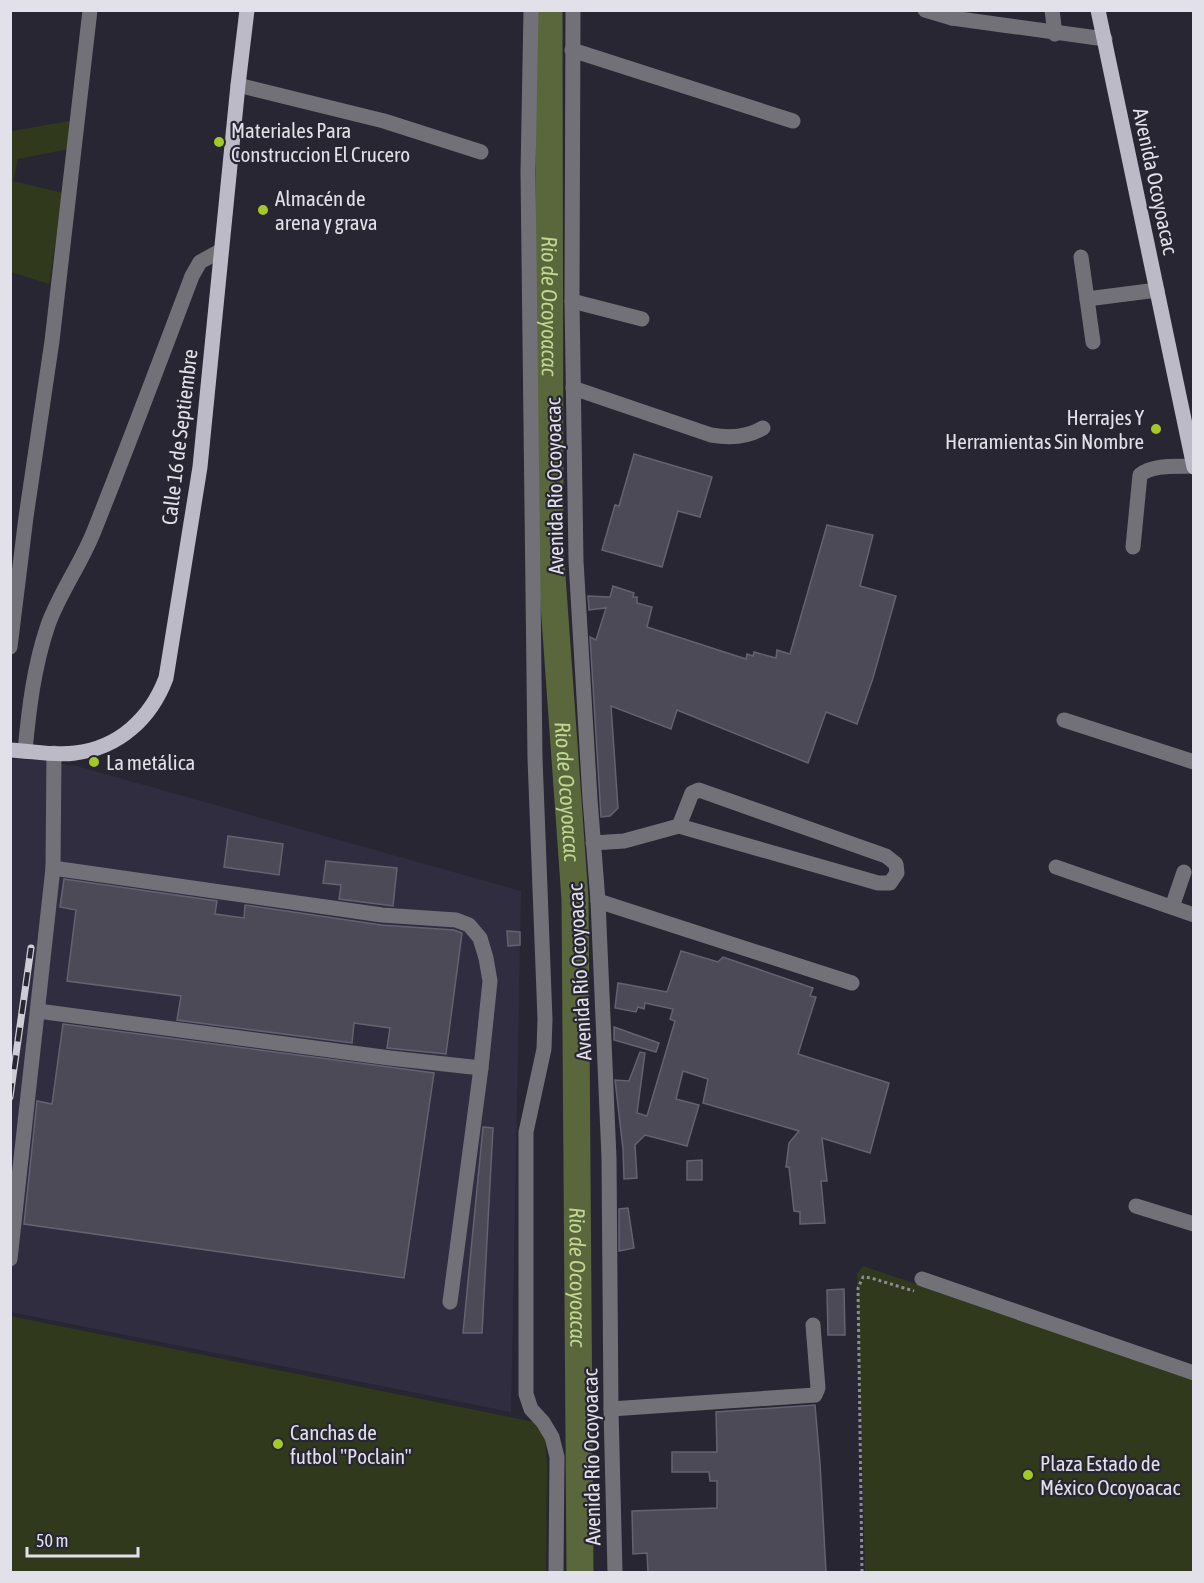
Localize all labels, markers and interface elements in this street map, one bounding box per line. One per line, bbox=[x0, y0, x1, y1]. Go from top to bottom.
street label: Avenida Ocoyoacac bbox=[1129, 106, 1183, 257]
place label: Materiales Para Construccion El Crucero bbox=[231, 118, 410, 166]
marker: Materiales Para Construccion El Crucero bbox=[212, 135, 226, 149]
place label: Almacén de arena y grava bbox=[275, 186, 378, 234]
marker: Almacén de arena y grava bbox=[256, 203, 270, 217]
water label: Rio de Ocoyoacac bbox=[536, 236, 563, 377]
street label: Calle 16 de Septiembre bbox=[156, 348, 202, 526]
street label: Avenida Río Ocoyoacac bbox=[540, 397, 568, 575]
place label: Herrajes Y Herramientas Sin Nombre bbox=[945, 405, 1145, 453]
marker: Herrajes Y Herramientas Sin Nombre bbox=[1149, 422, 1163, 436]
water label: Rio de Ocoyoacac bbox=[549, 721, 585, 863]
place label: La metálica bbox=[106, 750, 195, 774]
marker: La metálica bbox=[87, 755, 101, 769]
street label: Avenida Río Ocoyoacac bbox=[562, 883, 596, 1061]
water label: Rio de Ocoyoacac bbox=[564, 1207, 591, 1348]
street label: Avenida Río Ocoyoacac bbox=[577, 1368, 605, 1546]
place label: Canchas de futbol "Poclain" bbox=[290, 1420, 412, 1468]
marker: Canchas de futbol "Poclain" bbox=[271, 1437, 285, 1451]
place label: Plaza Estado de México Ocoyoacac bbox=[1040, 1451, 1181, 1499]
marker: Plaza Estado de México Ocoyoacac bbox=[1021, 1468, 1035, 1482]
scale bar bbox=[27, 1520, 138, 1558]
text: 50 m bbox=[36, 1530, 68, 1551]

